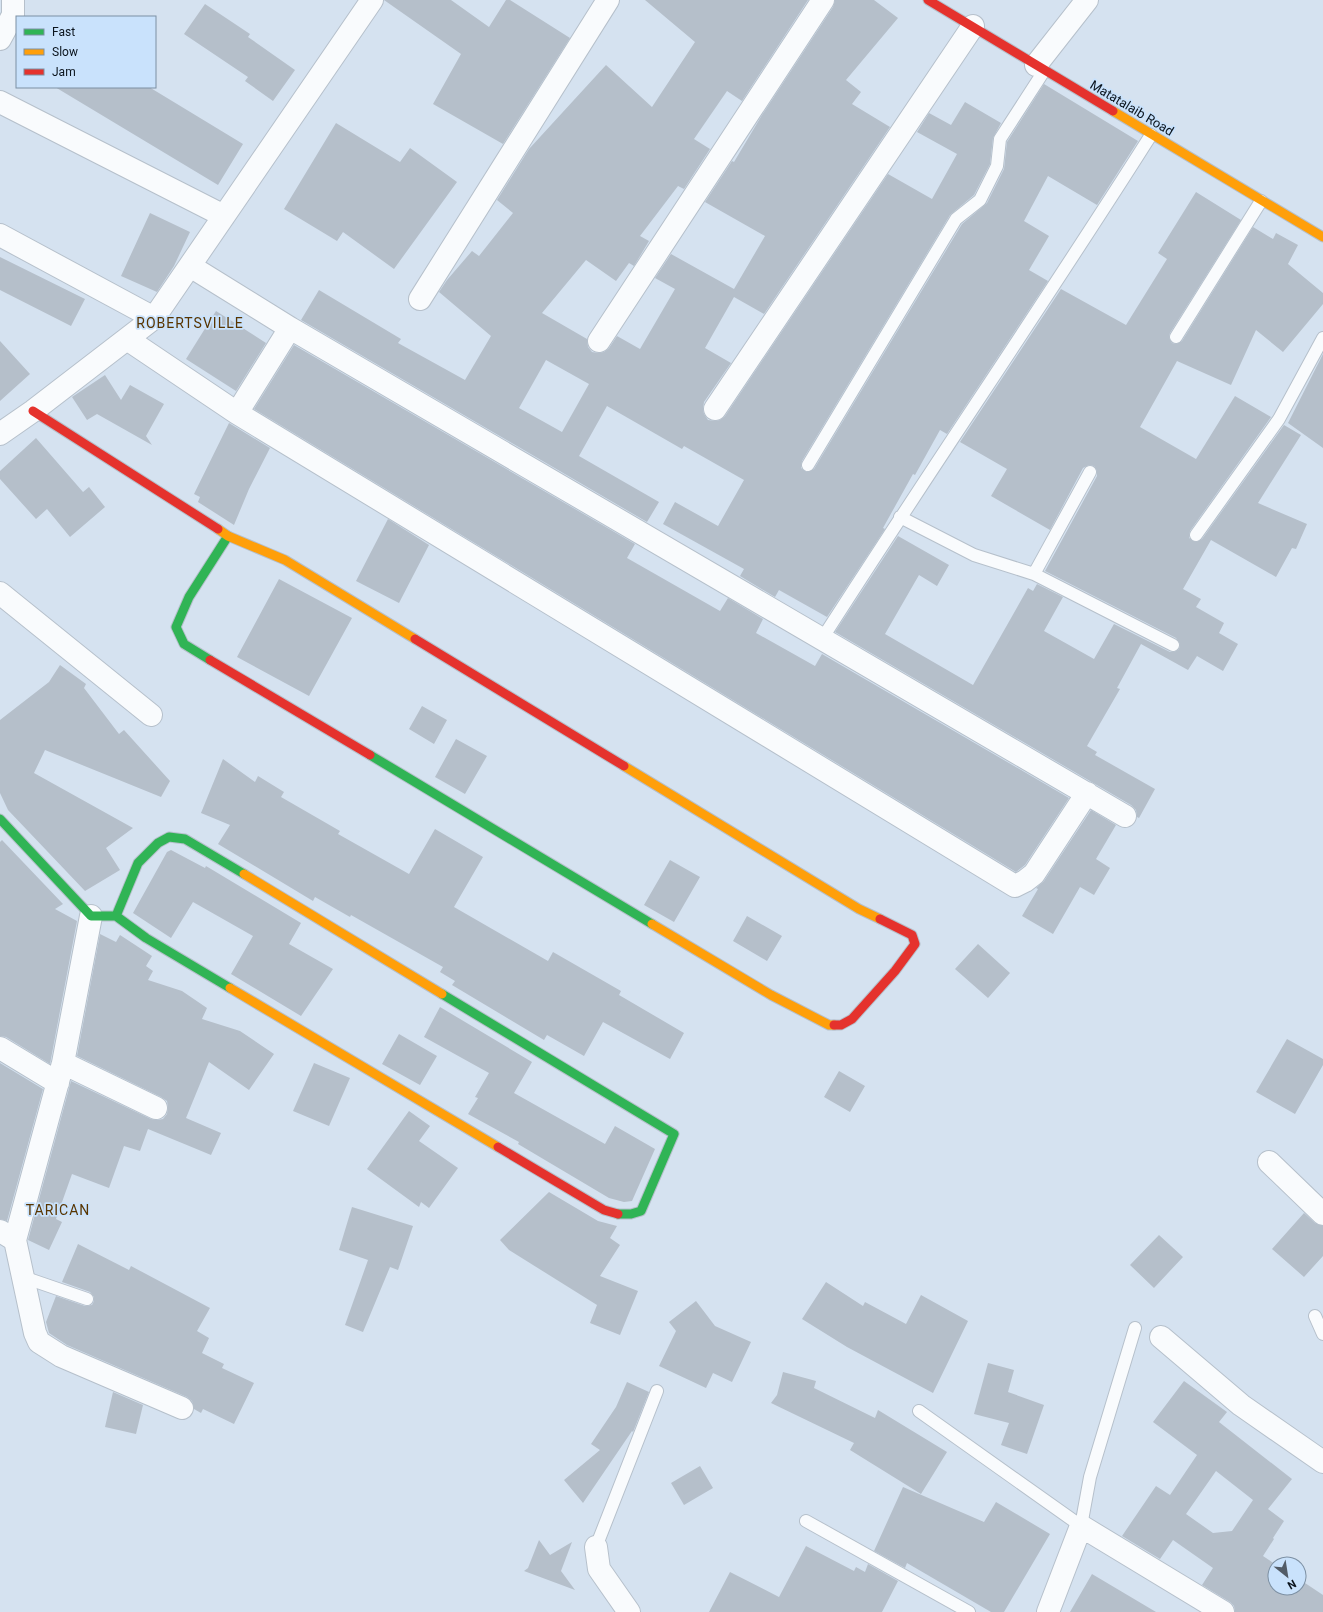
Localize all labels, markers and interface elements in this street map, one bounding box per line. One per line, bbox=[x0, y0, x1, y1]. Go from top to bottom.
legend bbox=[16, 16, 156, 88]
text: Fast bbox=[52, 25, 75, 39]
text: Slow bbox=[52, 45, 78, 59]
text: Jam bbox=[52, 65, 76, 79]
street label: Matatalaib Road bbox=[1087, 77, 1177, 139]
district label: ROBERTSVILLE bbox=[136, 315, 244, 331]
district label: TARICAN bbox=[26, 1202, 90, 1218]
north arrow bbox=[1267, 1556, 1307, 1596]
text: N bbox=[1285, 1577, 1298, 1592]

